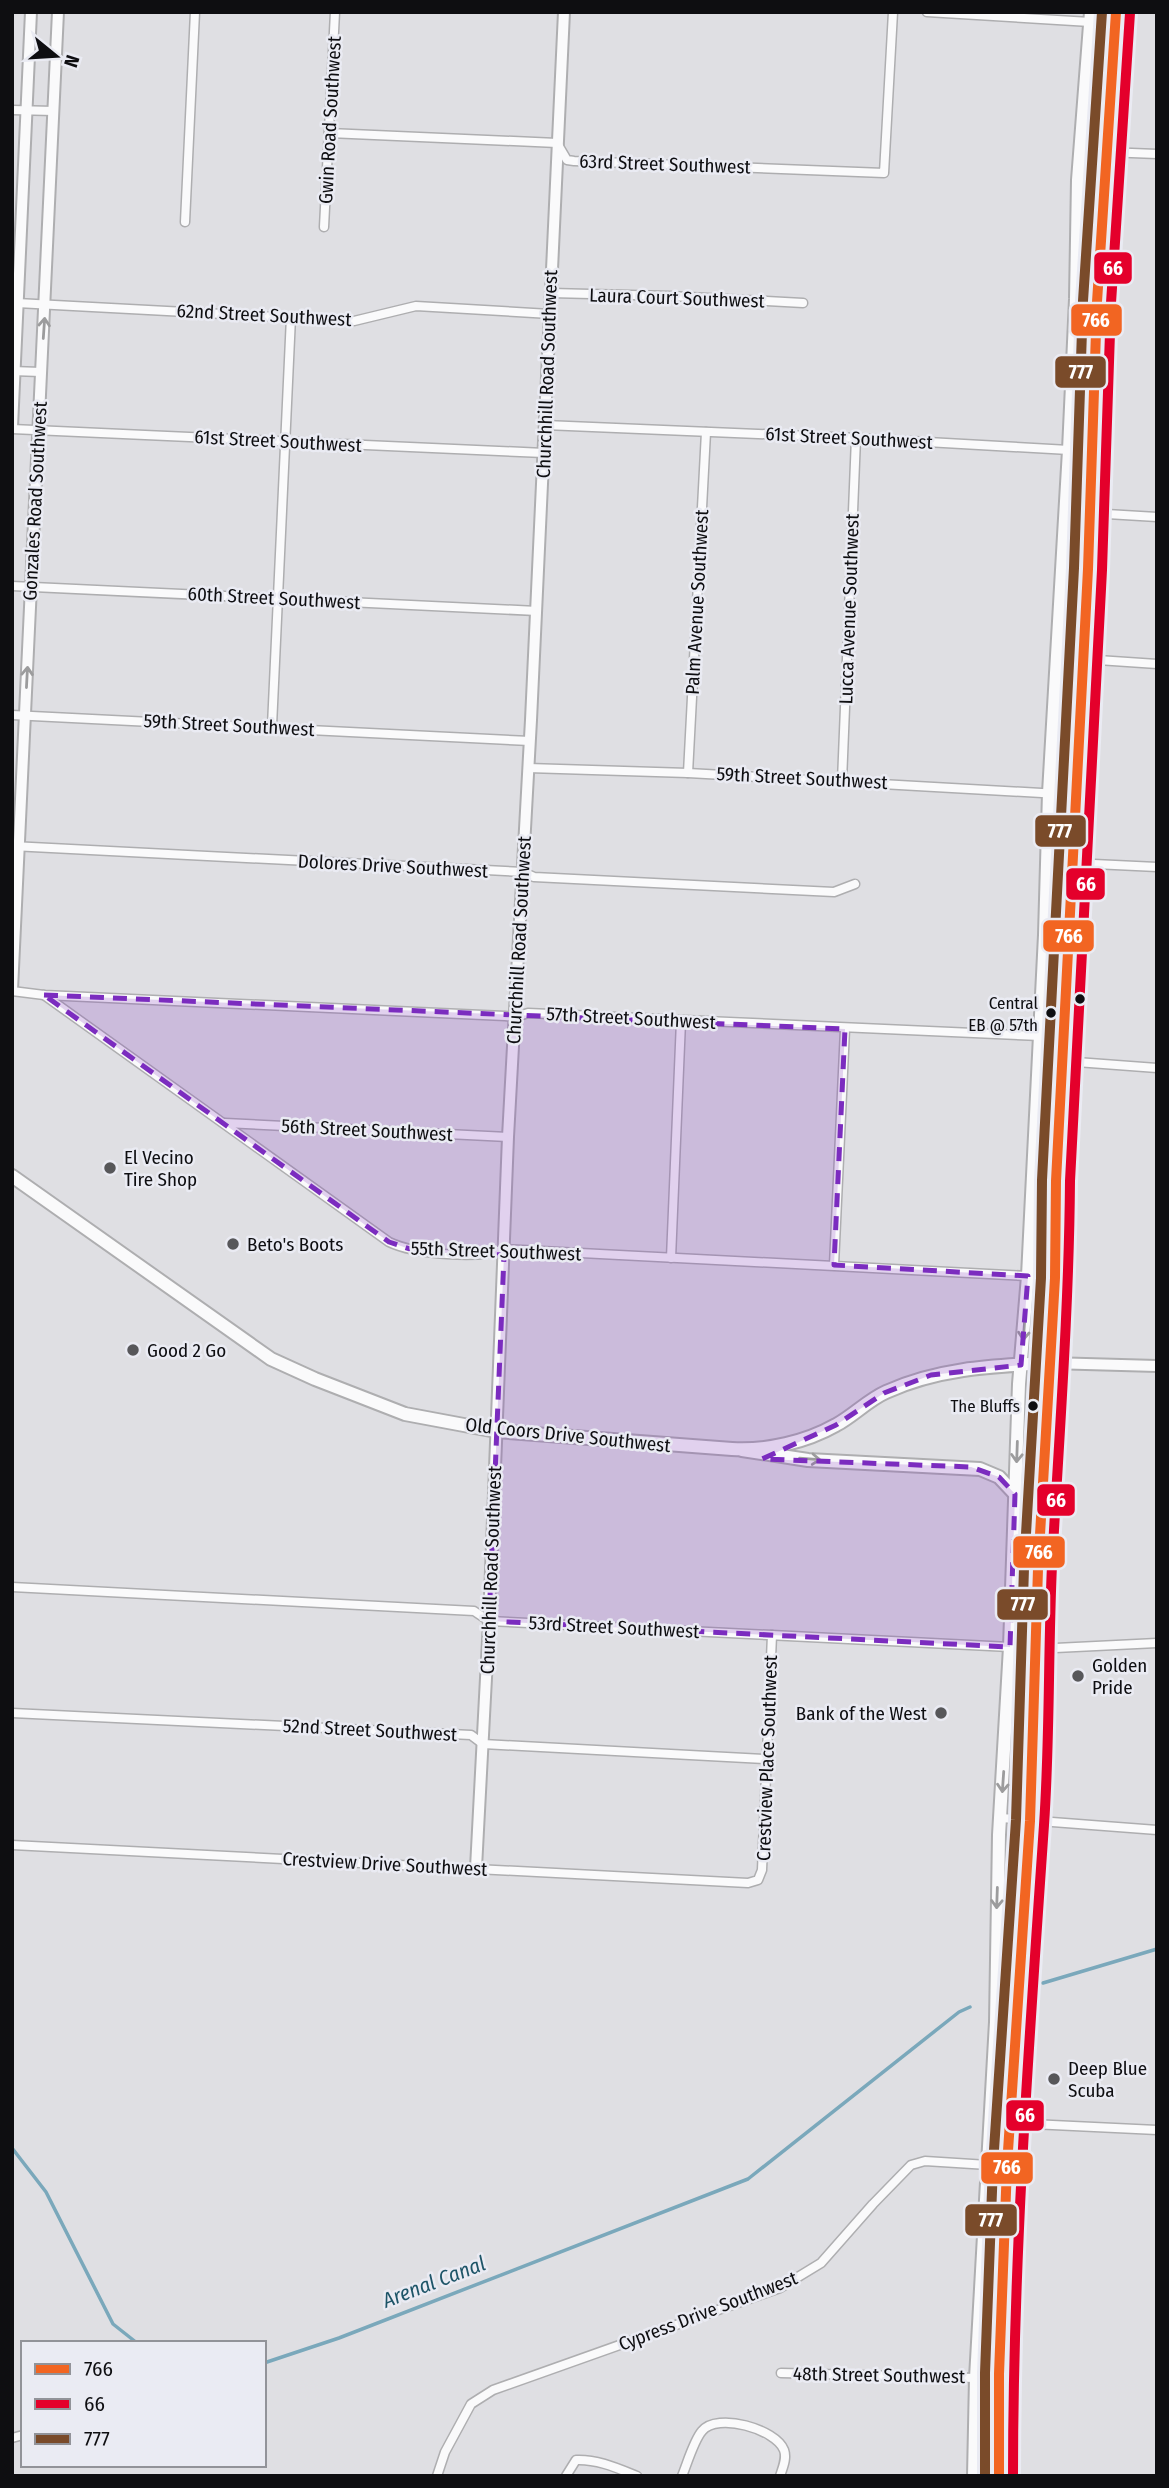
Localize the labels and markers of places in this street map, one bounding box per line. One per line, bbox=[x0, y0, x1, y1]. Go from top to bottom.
unlabelled marker bbox=[1073, 992, 1087, 1006]
place label: Central EB @ 57th bbox=[968, 993, 1038, 1036]
marker: Central EB @ 57th bbox=[1044, 1006, 1058, 1020]
place label: El Vecino Tire Shop bbox=[124, 1146, 197, 1191]
marker: El Vecino Tire Shop bbox=[102, 1160, 118, 1176]
place label: Beto's Boots bbox=[247, 1233, 343, 1256]
marker: Beto's Boots bbox=[225, 1236, 241, 1252]
place label: Good 2 Go bbox=[147, 1339, 226, 1362]
marker: Good 2 Go bbox=[125, 1342, 141, 1358]
place label: The Bluffs bbox=[950, 1396, 1020, 1417]
marker: The Bluffs bbox=[1026, 1399, 1040, 1413]
place label: Golden Pride bbox=[1092, 1654, 1147, 1699]
marker: Golden Pride bbox=[1070, 1668, 1086, 1684]
place label: Bank of the West bbox=[796, 1702, 928, 1725]
marker: Bank of the West bbox=[933, 1705, 949, 1721]
place label: Deep Blue Scuba bbox=[1068, 2057, 1147, 2102]
marker: Deep Blue Scuba bbox=[1046, 2071, 1062, 2087]

